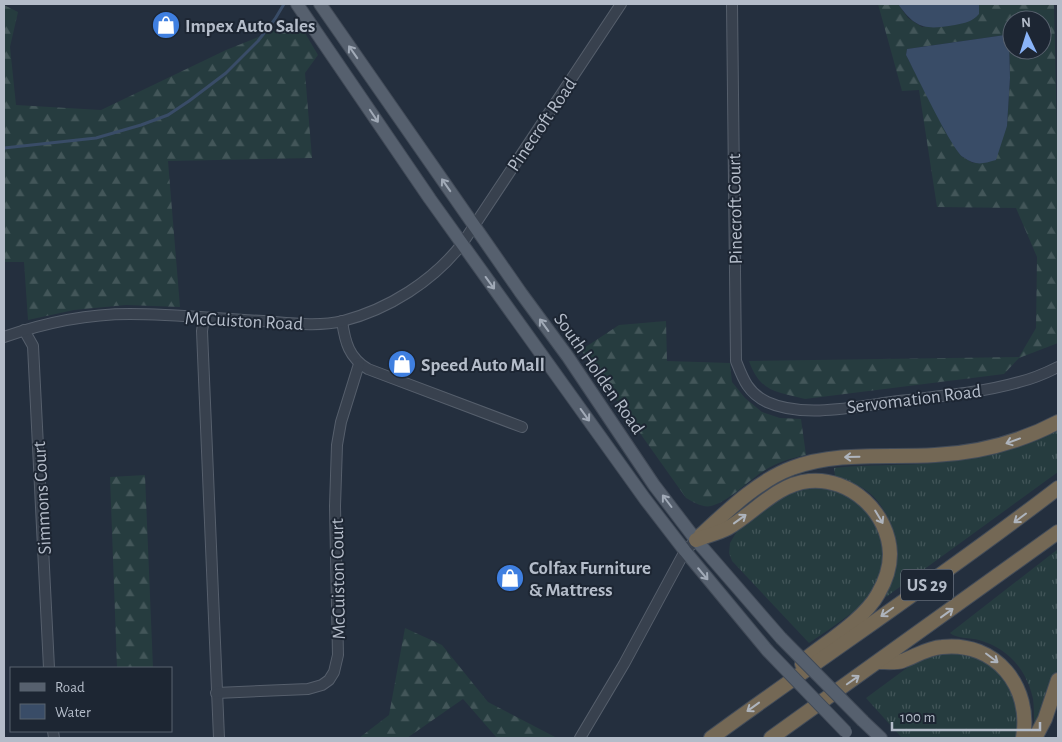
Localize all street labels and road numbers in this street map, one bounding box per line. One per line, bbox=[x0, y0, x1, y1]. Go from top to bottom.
street label: Pinecroft Road bbox=[504, 75, 580, 175]
street label: Pinecroft Court bbox=[725, 153, 746, 265]
street label: McCuiston Road bbox=[184, 309, 304, 334]
street label: South Holden Road bbox=[550, 310, 648, 438]
street label: Servomation Road bbox=[846, 382, 983, 417]
street label: Simmons Court bbox=[30, 441, 55, 555]
street label: McCuiston Court bbox=[328, 518, 349, 640]
road number: US 29 bbox=[901, 570, 953, 600]

